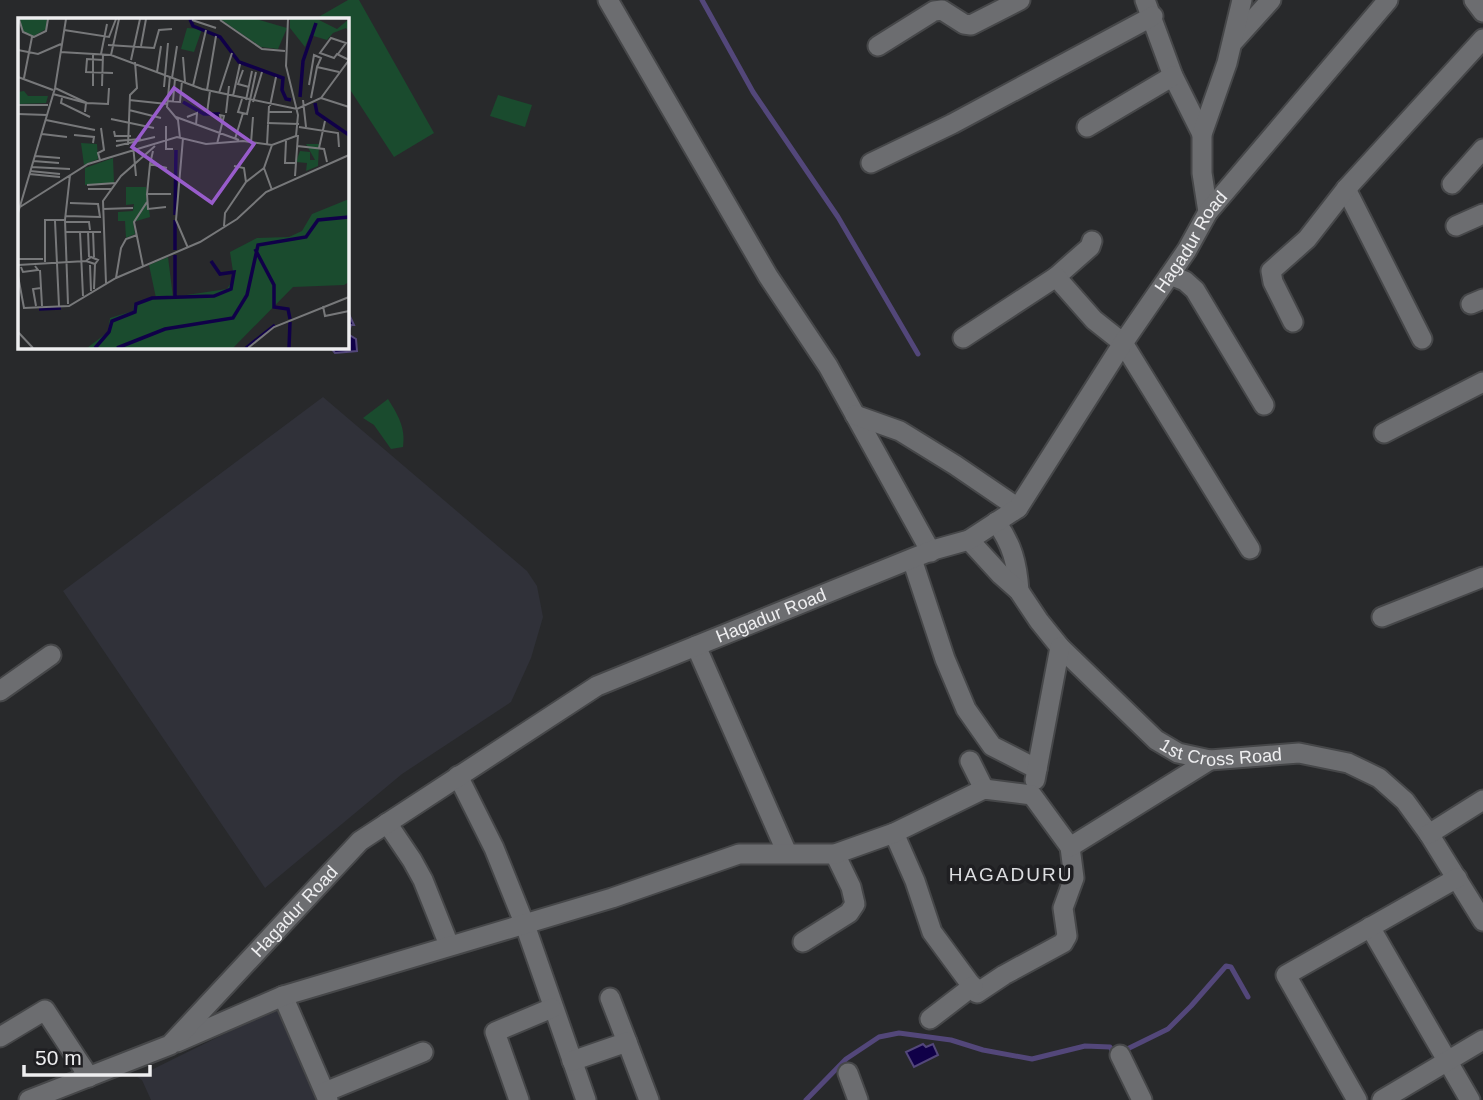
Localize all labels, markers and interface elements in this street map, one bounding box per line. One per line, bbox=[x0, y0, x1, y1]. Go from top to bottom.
inset map bbox=[18, 18, 348, 348]
street label: Hagadur Road bbox=[1151, 187, 1231, 297]
street label: Hagadur Road bbox=[713, 584, 829, 647]
street label: 1st Cross Road bbox=[1156, 735, 1283, 770]
street label: Hagadur Road bbox=[247, 862, 342, 961]
district label: HAGADURU bbox=[949, 864, 1073, 885]
scale bar bbox=[24, 1034, 150, 1078]
text: 50 m bbox=[35, 1046, 82, 1069]

